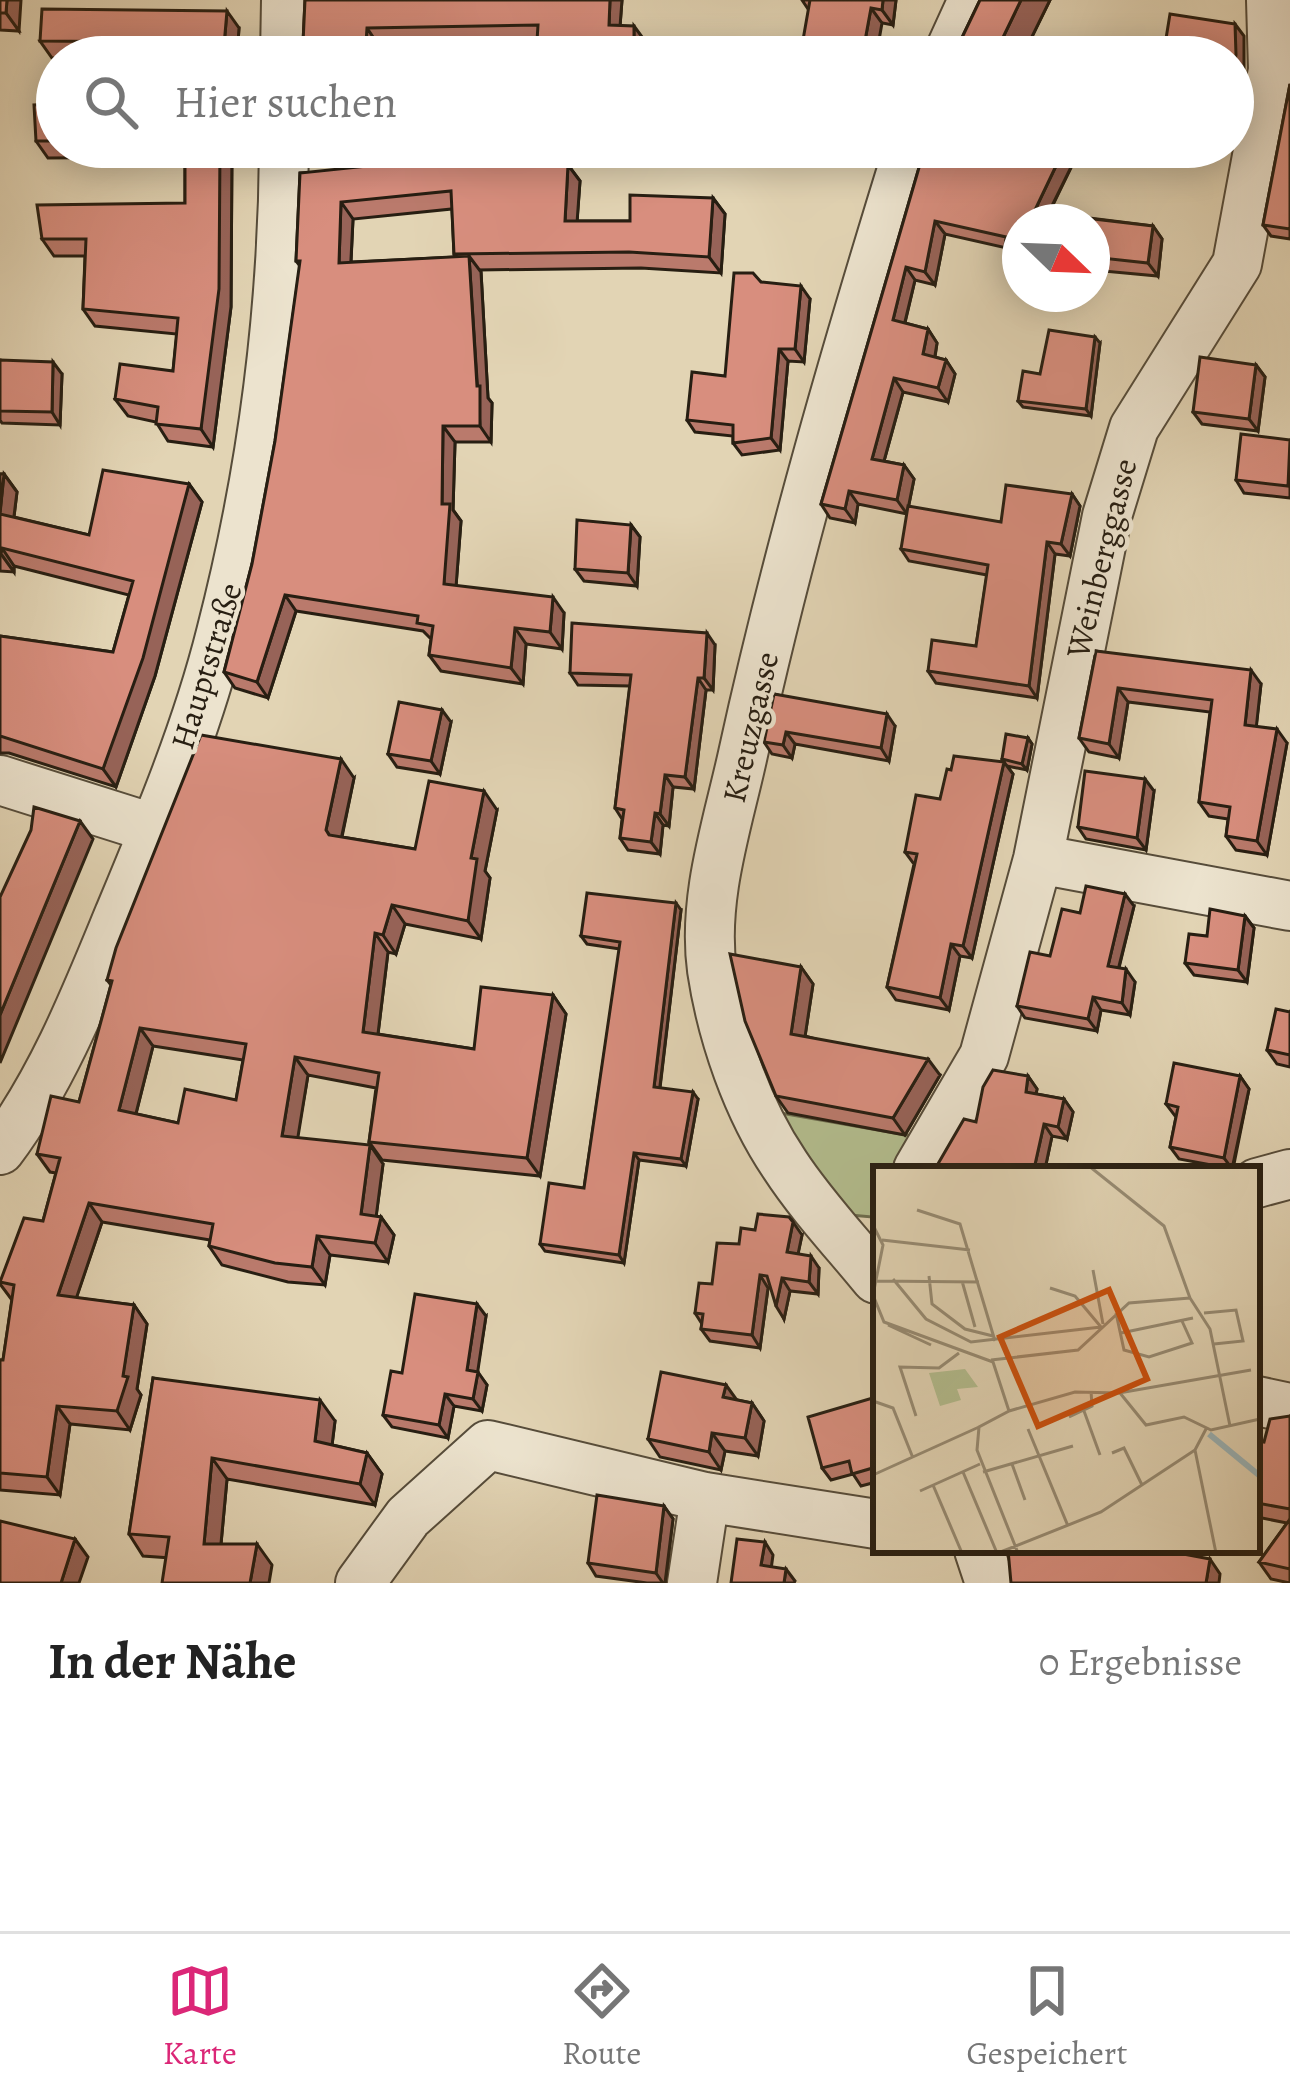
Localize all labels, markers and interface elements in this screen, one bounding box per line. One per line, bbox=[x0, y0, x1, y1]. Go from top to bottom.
search box bbox=[36, 36, 1254, 168]
icon: search bbox=[78, 69, 144, 135]
text: Hier suchen bbox=[174, 71, 397, 133]
north arrow bbox=[1002, 204, 1110, 312]
street label: Weinberggasse bbox=[1054, 454, 1148, 663]
street label: Hauptstraße bbox=[159, 577, 253, 755]
street label: Kreuzgasse bbox=[711, 647, 789, 807]
inset map bbox=[873, 1166, 1260, 1553]
text: In der Nähe bbox=[48, 1626, 297, 1696]
text: 0 Ergebnisse bbox=[1039, 1635, 1242, 1688]
tab: Karte bbox=[163, 1958, 237, 2075]
tab: Route bbox=[562, 1958, 641, 2075]
tab: Gespeichert bbox=[966, 1958, 1127, 2075]

